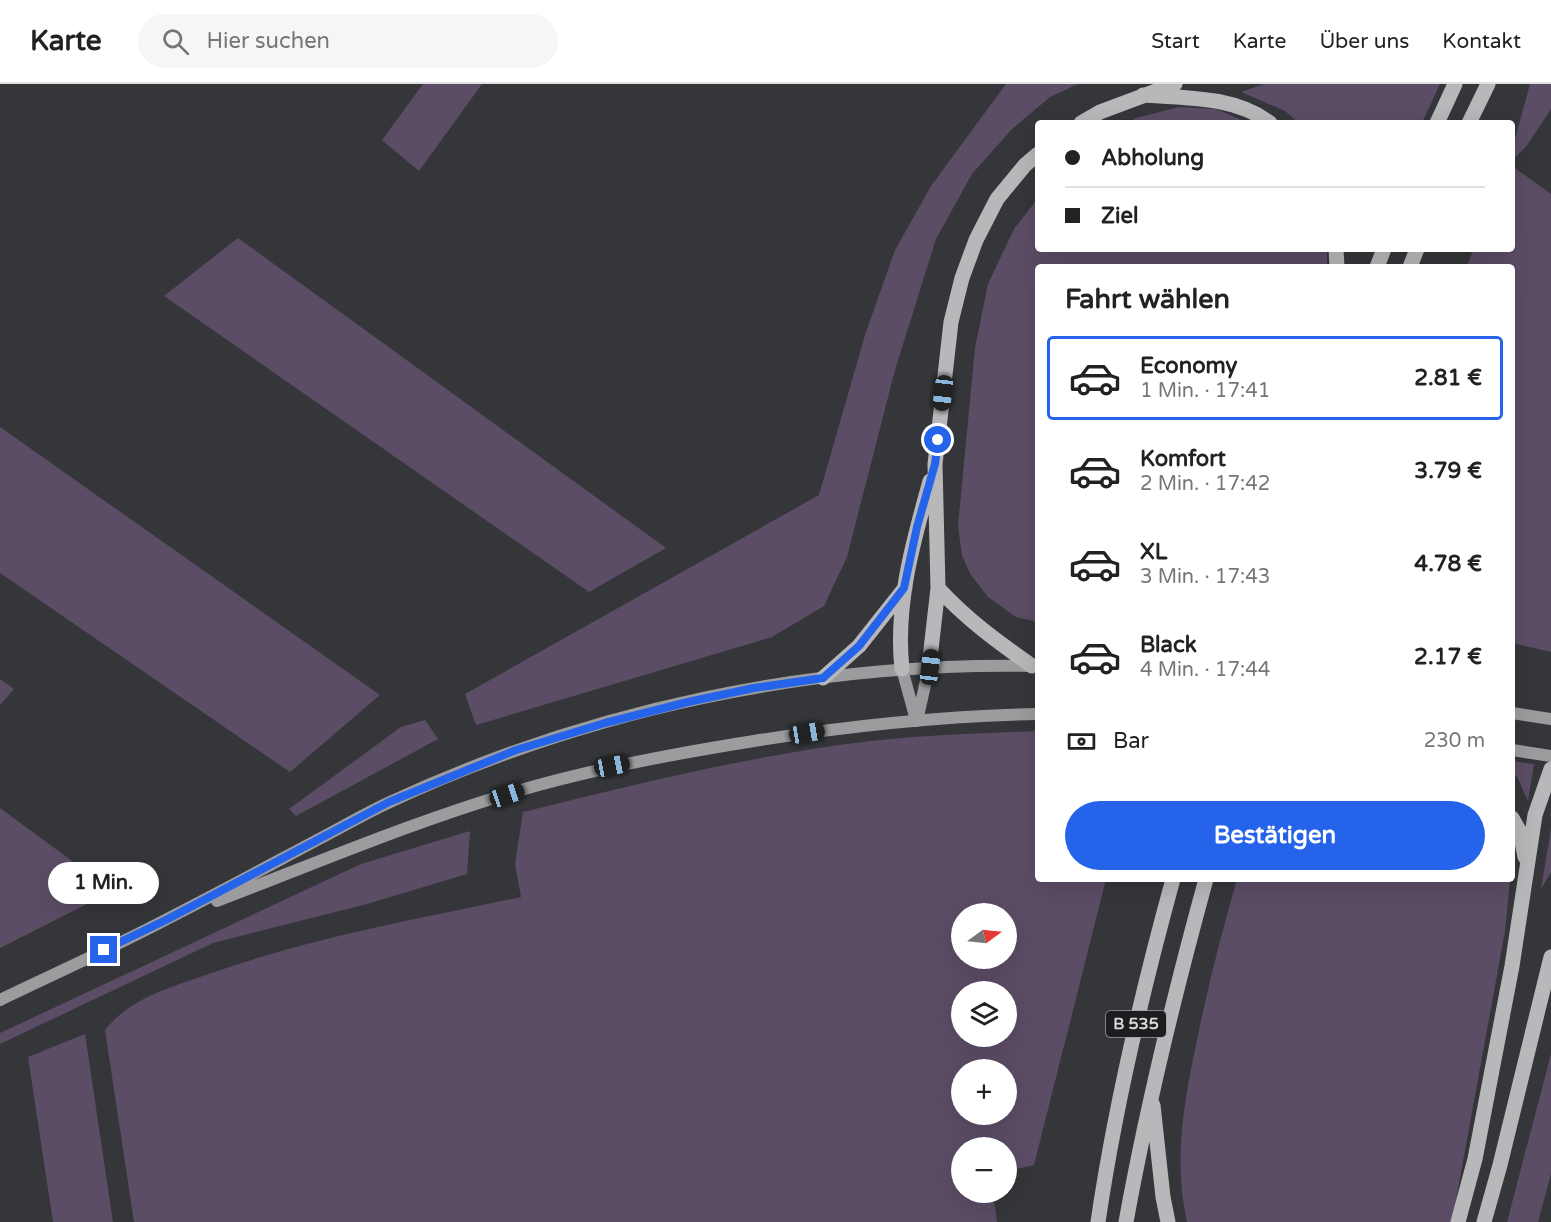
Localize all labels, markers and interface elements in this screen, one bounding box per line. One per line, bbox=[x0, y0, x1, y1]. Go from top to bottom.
search box bbox=[138, 14, 558, 68]
text: Karte bbox=[30, 24, 102, 58]
icon: search bbox=[159, 25, 192, 58]
text: Hier suchen bbox=[207, 28, 330, 54]
text: Start bbox=[1151, 29, 1200, 54]
text: Karte bbox=[1233, 29, 1286, 54]
text: Über uns bbox=[1319, 29, 1409, 54]
text: Kontakt bbox=[1442, 29, 1521, 54]
text: Abholung bbox=[1101, 145, 1204, 171]
text: Ziel bbox=[1101, 203, 1138, 229]
text: Fahrt wählen bbox=[1065, 283, 1230, 316]
icon: car bbox=[1068, 351, 1122, 405]
text: Economy bbox=[1140, 353, 1237, 379]
text: 2.81 € bbox=[1414, 365, 1482, 391]
car bbox=[932, 374, 954, 412]
text: 1 Min. · 17:41 bbox=[1140, 379, 1270, 403]
route start bbox=[924, 426, 951, 453]
icon: car bbox=[1068, 444, 1122, 498]
text: Komfort bbox=[1140, 446, 1226, 472]
text: 3.79 € bbox=[1414, 458, 1482, 484]
text: 2 Min. · 17:42 bbox=[1140, 472, 1270, 496]
icon: car bbox=[1068, 537, 1122, 591]
text: XL bbox=[1140, 539, 1167, 565]
text: 4.78 € bbox=[1414, 551, 1482, 577]
text: 3 Min. · 17:43 bbox=[1140, 565, 1270, 589]
icon: car bbox=[1068, 630, 1122, 684]
text: Black bbox=[1140, 632, 1197, 658]
text: 2.17 € bbox=[1414, 644, 1482, 670]
car bbox=[919, 648, 941, 686]
text: 4 Min. · 17:44 bbox=[1140, 658, 1270, 682]
car bbox=[788, 721, 826, 745]
icon: cash bbox=[1065, 725, 1098, 758]
text: Bar bbox=[1113, 728, 1149, 754]
text: 230 m bbox=[1424, 729, 1485, 753]
car bbox=[593, 754, 631, 778]
car bbox=[487, 781, 527, 809]
button: Bestätigen bbox=[1065, 801, 1485, 870]
callout: 1 Min. bbox=[48, 863, 160, 905]
text: 1 Min. bbox=[74, 871, 133, 895]
north arrow bbox=[951, 903, 1017, 969]
map controls bbox=[951, 903, 1017, 1203]
route end bbox=[90, 936, 117, 963]
button: layers bbox=[951, 981, 1017, 1047]
road number: B 535 bbox=[1106, 1011, 1166, 1037]
button: + bbox=[951, 1059, 1017, 1125]
button: − bbox=[951, 1137, 1017, 1203]

